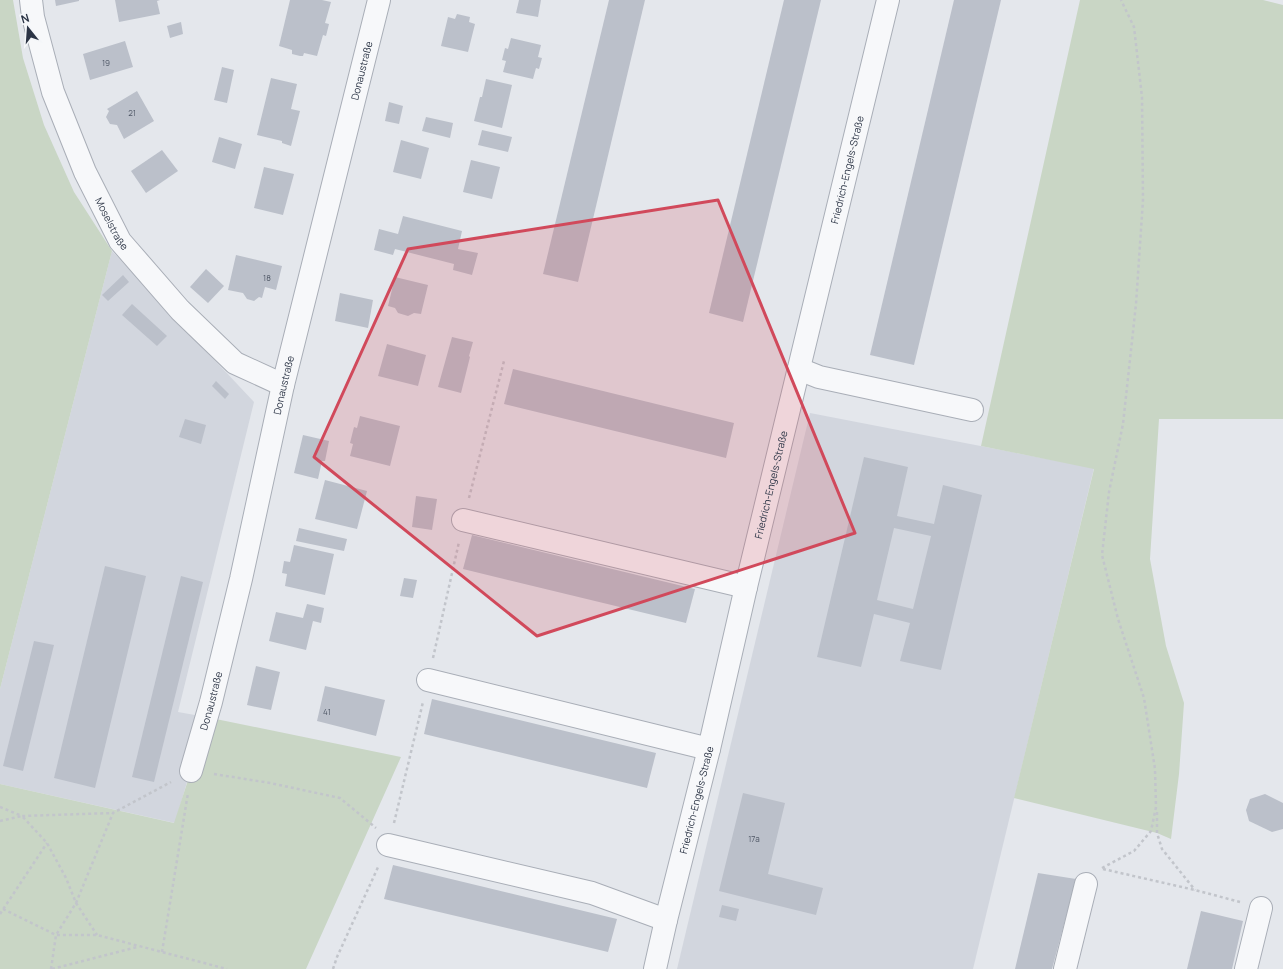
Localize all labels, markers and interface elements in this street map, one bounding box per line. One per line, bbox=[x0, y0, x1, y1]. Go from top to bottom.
north arrow bbox=[8, 8, 48, 48]
text: N bbox=[19, 10, 31, 26]
street label: Donaustraße bbox=[347, 40, 376, 101]
house number: 19 bbox=[102, 57, 110, 68]
house number: 21 bbox=[128, 107, 136, 118]
street label: Friedrich-Engels-Straße bbox=[827, 114, 867, 225]
street label: Moselstraße bbox=[92, 195, 132, 253]
house number: 18 bbox=[263, 272, 271, 283]
street label: Donaustraße bbox=[270, 354, 297, 416]
street label: Friedrich-Engels-Straße bbox=[751, 429, 791, 540]
street label: Donaustraße bbox=[196, 670, 225, 732]
house number: 41 bbox=[323, 706, 331, 717]
street label: Friedrich-Engels-Straße bbox=[676, 744, 717, 855]
house number: 17a bbox=[748, 833, 760, 844]

